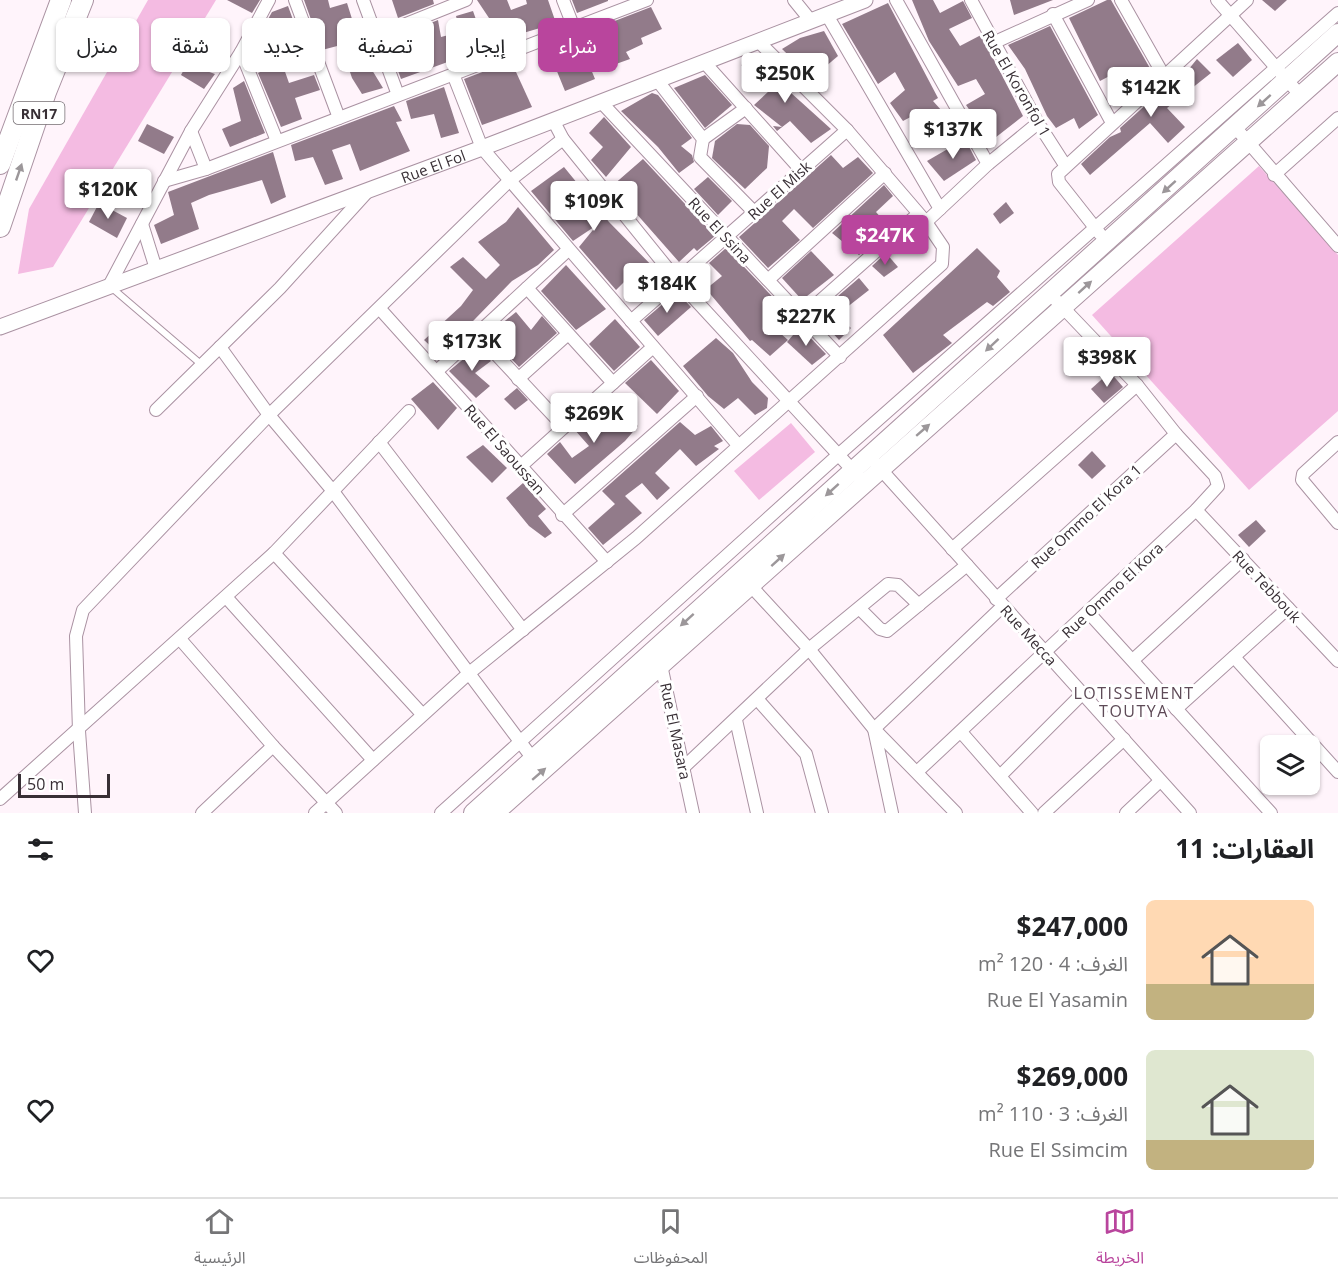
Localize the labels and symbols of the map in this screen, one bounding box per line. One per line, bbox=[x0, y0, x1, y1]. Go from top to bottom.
street label: Rue El Koronfol 1 bbox=[978, 26, 1056, 140]
pin: $250K bbox=[743, 53, 827, 104]
pin: $142K bbox=[1109, 67, 1193, 118]
one-way arrow bbox=[1257, 94, 1272, 107]
road number: RN17 bbox=[14, 102, 64, 124]
pin: $137K bbox=[911, 109, 995, 160]
street label: Rue El Fol bbox=[398, 145, 468, 187]
street label: Rue El Misk bbox=[743, 156, 815, 224]
one-way arrow bbox=[15, 163, 25, 181]
pin: $120K bbox=[66, 169, 150, 220]
one-way arrow bbox=[1162, 180, 1177, 193]
pin: $109K bbox=[552, 181, 636, 232]
street label: Rue El Ssina bbox=[684, 193, 756, 267]
pin: $247K bbox=[843, 215, 927, 266]
pin: $184K bbox=[625, 263, 709, 314]
one-way arrow bbox=[1077, 281, 1092, 294]
pin: $227K bbox=[764, 296, 848, 347]
pin: $173K bbox=[430, 321, 514, 372]
pin: $398K bbox=[1065, 337, 1149, 388]
one-way arrow bbox=[985, 338, 1000, 352]
pin: $269K bbox=[552, 393, 636, 444]
street label: Rue El Saoussan bbox=[460, 400, 550, 498]
one-way arrow bbox=[915, 424, 930, 437]
street label: Rue Ommo El Kora 1 bbox=[1026, 459, 1146, 573]
one-way arrow bbox=[825, 483, 840, 496]
street label: Rue Ommo El Kora bbox=[1057, 538, 1167, 642]
street label: Rue Tebbouk bbox=[1228, 546, 1306, 627]
one-way arrow bbox=[770, 554, 785, 567]
street label: Rue Mecca bbox=[996, 600, 1062, 670]
one-way arrow bbox=[680, 613, 695, 626]
street label: Rue El Masara bbox=[656, 681, 696, 781]
district label: LOTISSEMENT TOUTYA bbox=[1073, 682, 1195, 722]
one-way arrow bbox=[531, 767, 546, 781]
scale bar bbox=[18, 771, 110, 798]

